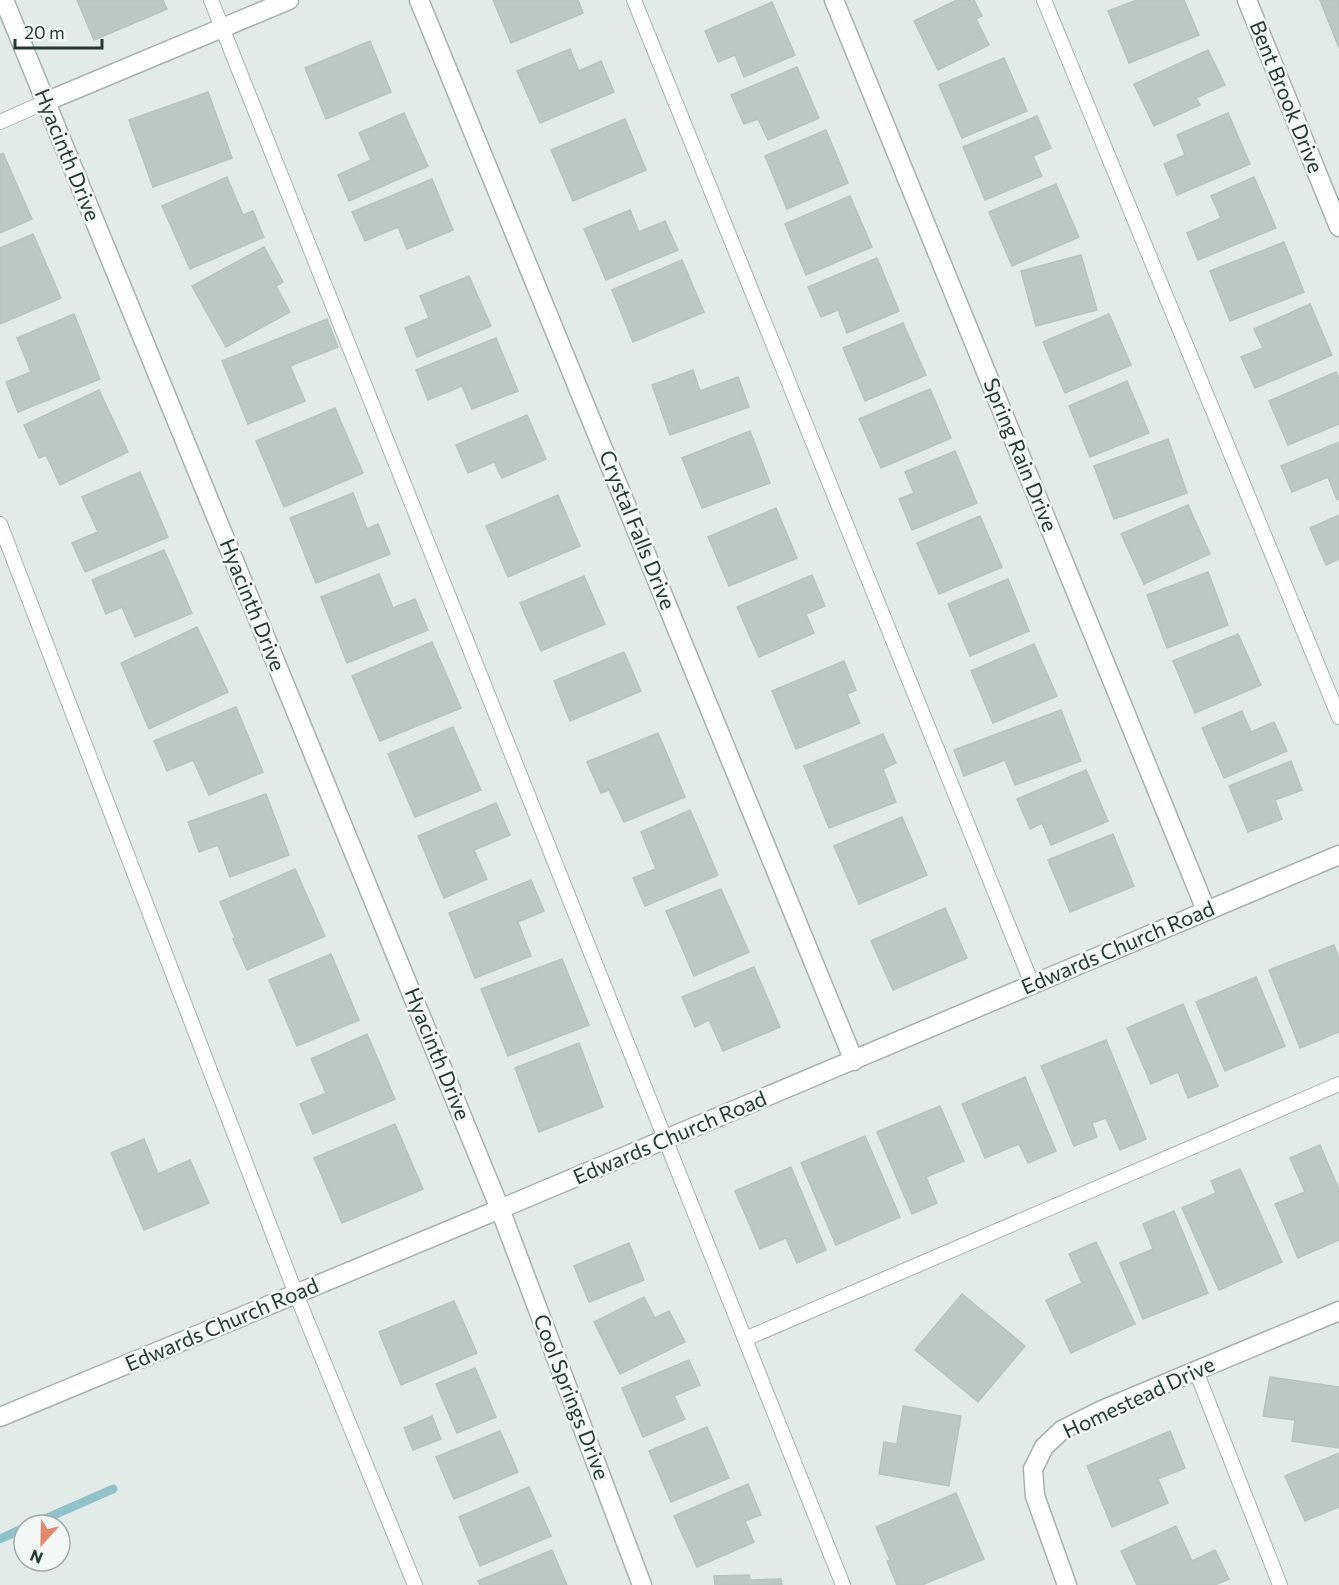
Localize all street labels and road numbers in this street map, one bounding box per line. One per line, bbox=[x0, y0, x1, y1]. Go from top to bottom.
street label: Bent Brook Drive bbox=[1245, 17, 1329, 176]
street label: Hyacinth Drive bbox=[30, 85, 106, 224]
street label: Spring Rain Drive bbox=[979, 374, 1064, 535]
street label: Crystal Falls Drive bbox=[595, 446, 682, 613]
street label: Hyacinth Drive bbox=[215, 535, 291, 674]
street label: Edwards Church Road bbox=[1017, 895, 1218, 999]
street label: Hyacinth Drive bbox=[400, 984, 476, 1123]
street label: Edwards Church Road bbox=[569, 1085, 770, 1189]
street label: Edwards Church Road bbox=[121, 1272, 322, 1376]
street label: Cool Springs Drive bbox=[529, 1310, 615, 1483]
street label: Homestead Drive bbox=[1058, 1351, 1218, 1443]

